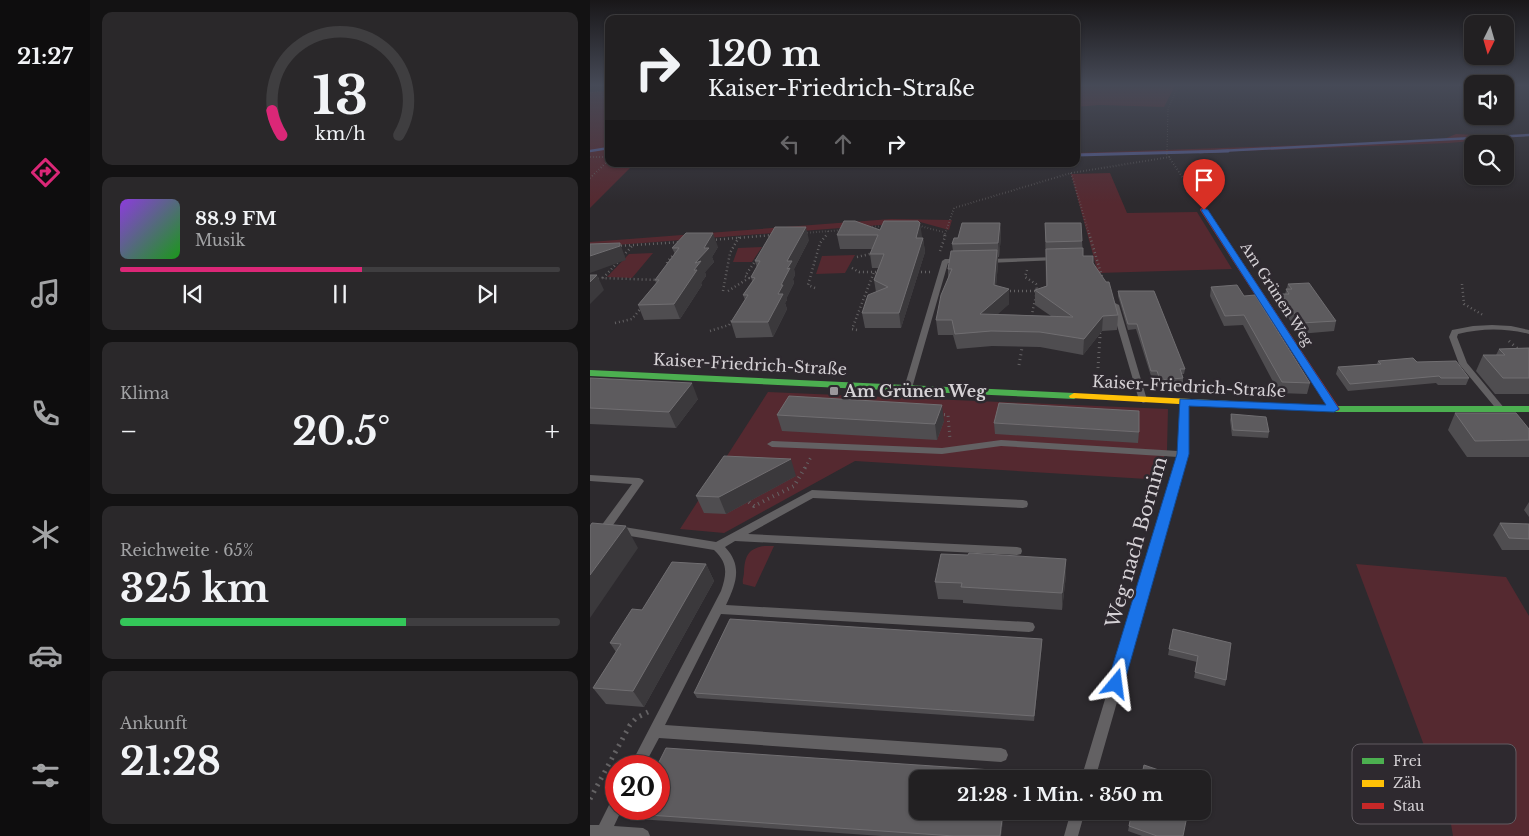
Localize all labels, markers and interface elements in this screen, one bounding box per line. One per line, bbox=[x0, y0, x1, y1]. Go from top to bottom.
north arrow bbox=[1464, 15, 1514, 65]
map controls bbox=[1464, 15, 1514, 185]
text: 120 m bbox=[708, 32, 821, 75]
icon: right bbox=[625, 35, 690, 100]
text: 21:27 bbox=[17, 43, 73, 70]
text: 13 bbox=[312, 64, 368, 128]
text: Kaiser-Friedrich-Straße bbox=[708, 75, 975, 102]
button: sound bbox=[1464, 75, 1514, 125]
text: km/h bbox=[315, 123, 365, 145]
icon: left bbox=[776, 130, 804, 158]
icon: ahead bbox=[829, 130, 857, 158]
icon: right bbox=[882, 130, 910, 158]
button: search bbox=[1464, 135, 1514, 185]
icon: directions bbox=[28, 155, 63, 190]
pin bbox=[1183, 159, 1225, 210]
icon: arrive bbox=[1190, 166, 1218, 194]
text: 88.9 FM bbox=[195, 207, 277, 230]
text: Musik bbox=[195, 230, 245, 250]
street label: Am Grünen Weg bbox=[1236, 238, 1318, 350]
icon: music bbox=[28, 276, 63, 311]
icon: previous bbox=[179, 280, 207, 308]
icon: pause bbox=[326, 280, 354, 308]
icon: next bbox=[473, 280, 501, 308]
street label: Kaiser-Friedrich-Straße bbox=[653, 349, 847, 379]
street label: Kaiser-Friedrich-Straße bbox=[1092, 371, 1286, 401]
place label: Am Grünen Weg bbox=[843, 381, 987, 401]
text: Klima bbox=[120, 383, 169, 403]
marker: Am Grünen Weg bbox=[828, 385, 840, 397]
icon: phone bbox=[28, 396, 63, 431]
text: 20.5° bbox=[292, 408, 390, 455]
text: − bbox=[120, 414, 138, 449]
text: + bbox=[545, 414, 560, 449]
street label: Weg nach Bornim bbox=[1101, 454, 1172, 631]
icon: climate bbox=[28, 517, 63, 552]
text: Reichweite · 65% bbox=[120, 540, 253, 560]
text: 325 km bbox=[120, 565, 269, 612]
icon: car bbox=[28, 638, 63, 673]
position arrow bbox=[1089, 657, 1141, 709]
text: Ankunft bbox=[120, 713, 188, 733]
text: 21:28 bbox=[120, 738, 221, 785]
legend bbox=[1352, 744, 1516, 824]
text: Frei bbox=[1393, 752, 1422, 770]
speed limit sign: 20 bbox=[605, 755, 670, 820]
icon: filters bbox=[28, 758, 63, 793]
text: Zäh bbox=[1393, 774, 1422, 792]
text: 21:28 · 1 Min. · 350 m bbox=[957, 783, 1163, 806]
text: Stau bbox=[1393, 797, 1425, 815]

